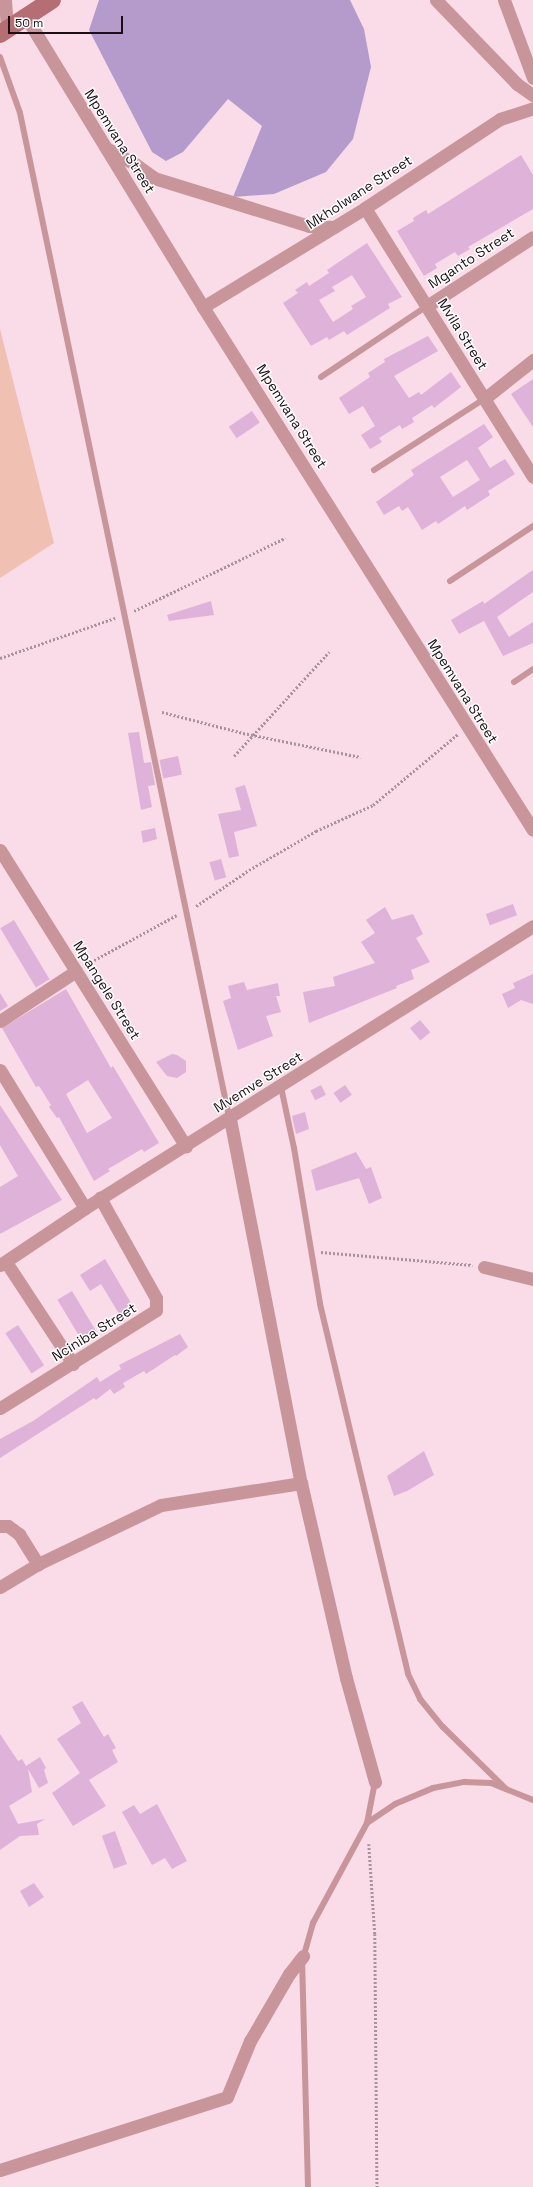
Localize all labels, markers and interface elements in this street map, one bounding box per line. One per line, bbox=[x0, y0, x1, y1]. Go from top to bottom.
scale bar bbox=[10, 8, 125, 34]
text: 50 m bbox=[15, 15, 43, 31]
street label: Mpemvana Street bbox=[81, 86, 159, 196]
street label: Mkholwane Street bbox=[303, 152, 415, 232]
street label: Mganto Street bbox=[425, 224, 517, 292]
street label: Mvila Street bbox=[434, 295, 492, 373]
street label: Mpemvana Street bbox=[253, 361, 331, 471]
street label: Mpemvana Street bbox=[424, 636, 502, 746]
street label: Mpangele Street bbox=[70, 938, 144, 1042]
street label: Mvemve Street bbox=[211, 1048, 305, 1116]
street label: Nciniba Street bbox=[49, 1299, 139, 1365]

